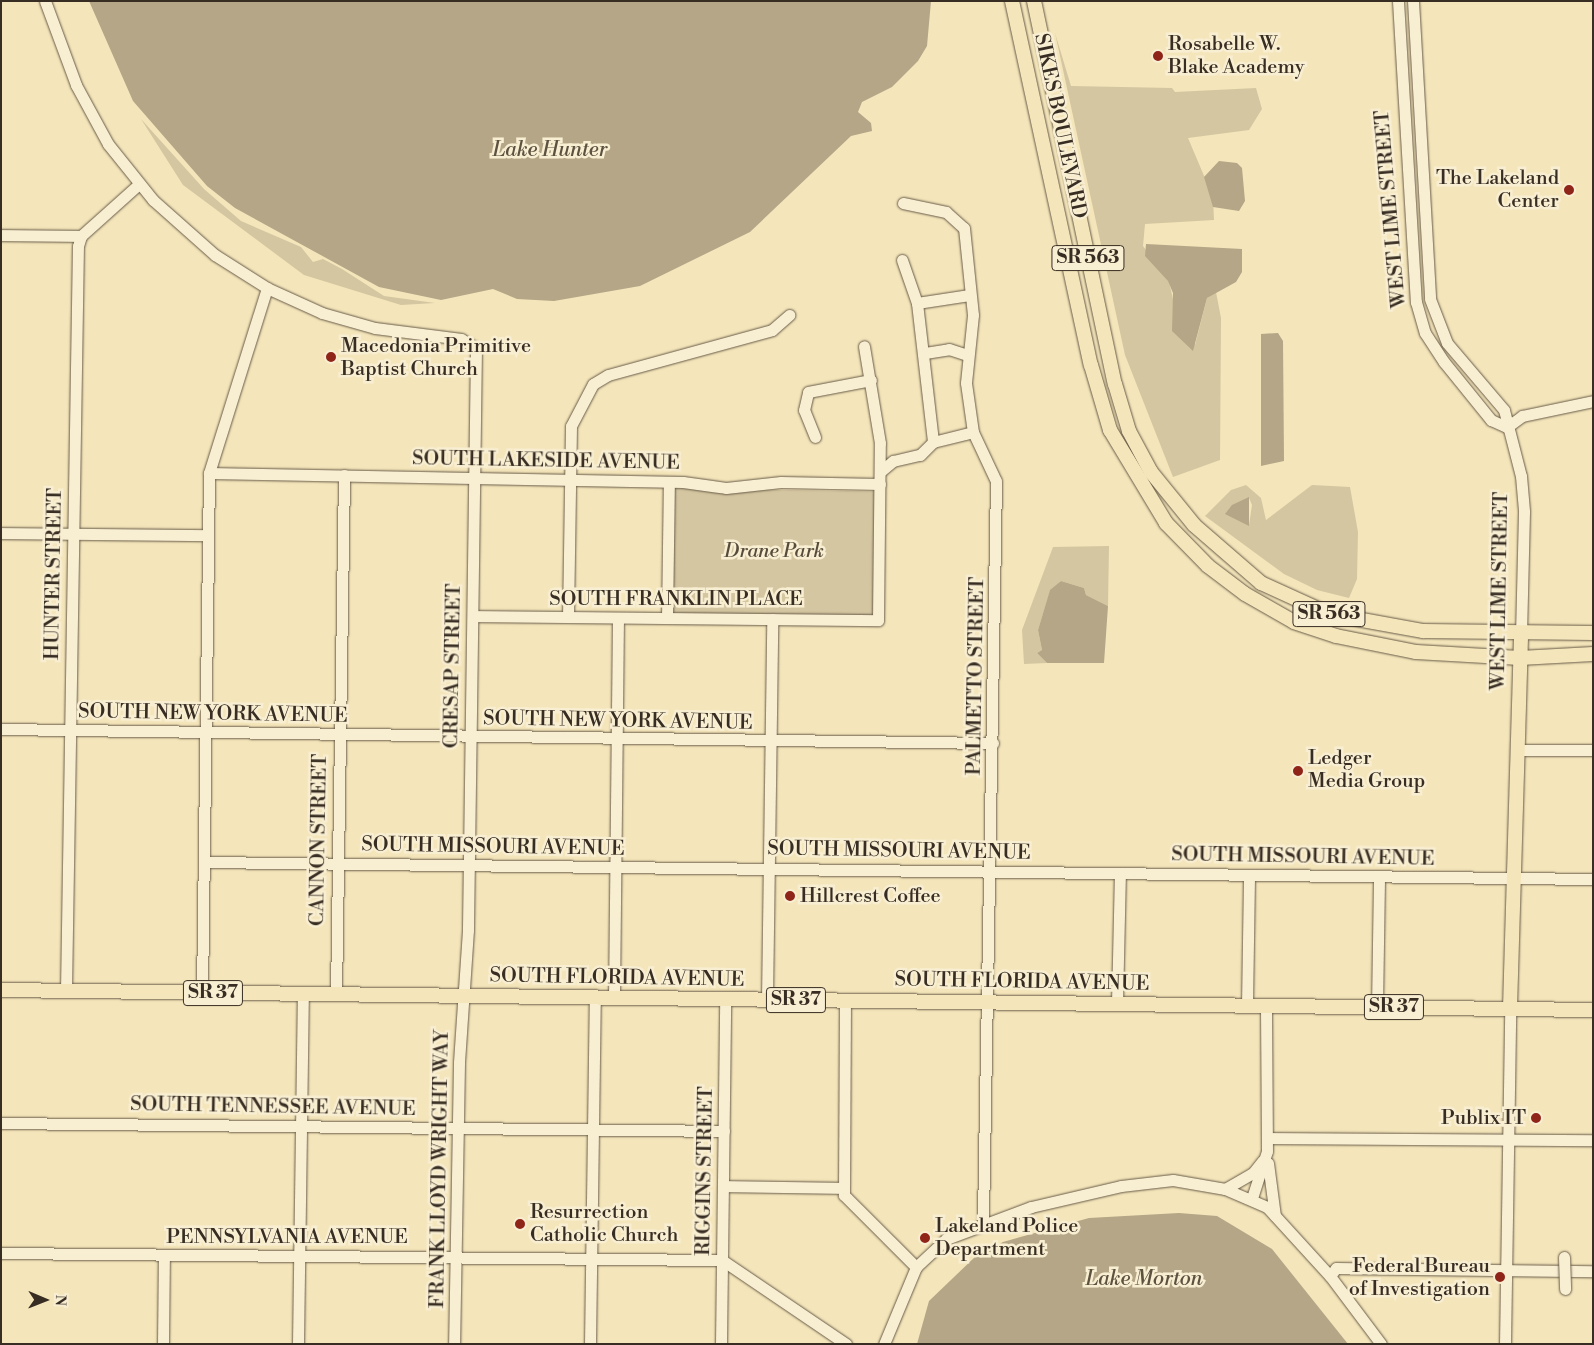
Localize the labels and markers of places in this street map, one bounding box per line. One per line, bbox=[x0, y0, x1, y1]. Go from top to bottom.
place label: Rosabelle W. Blake Academy bbox=[1168, 32, 1305, 79]
marker: Rosabelle W. Blake Academy bbox=[1152, 50, 1164, 62]
place label: The Lakeland Center bbox=[1436, 166, 1559, 213]
marker: The Lakeland Center bbox=[1563, 184, 1575, 196]
place label: Macedonia Primitive Baptist Church bbox=[341, 334, 531, 381]
marker: Macedonia Primitive Baptist Church bbox=[325, 351, 337, 363]
place label: Ledger Media Group bbox=[1308, 747, 1425, 794]
marker: Ledger Media Group bbox=[1292, 765, 1304, 777]
place label: Hillcrest Coffee bbox=[800, 884, 941, 908]
marker: Hillcrest Coffee bbox=[784, 890, 796, 902]
place label: Publix IT bbox=[1441, 1106, 1526, 1130]
marker: Publix IT bbox=[1530, 1112, 1542, 1124]
place label: Resurrection Catholic Church bbox=[530, 1200, 678, 1247]
place label: Lakeland Police Department bbox=[935, 1214, 1078, 1261]
marker: Resurrection Catholic Church bbox=[514, 1218, 526, 1230]
marker: Lakeland Police Department bbox=[919, 1232, 931, 1244]
place label: Federal Bureau of Investigation bbox=[1349, 1254, 1490, 1301]
marker: Federal Bureau of Investigation bbox=[1494, 1271, 1506, 1283]

